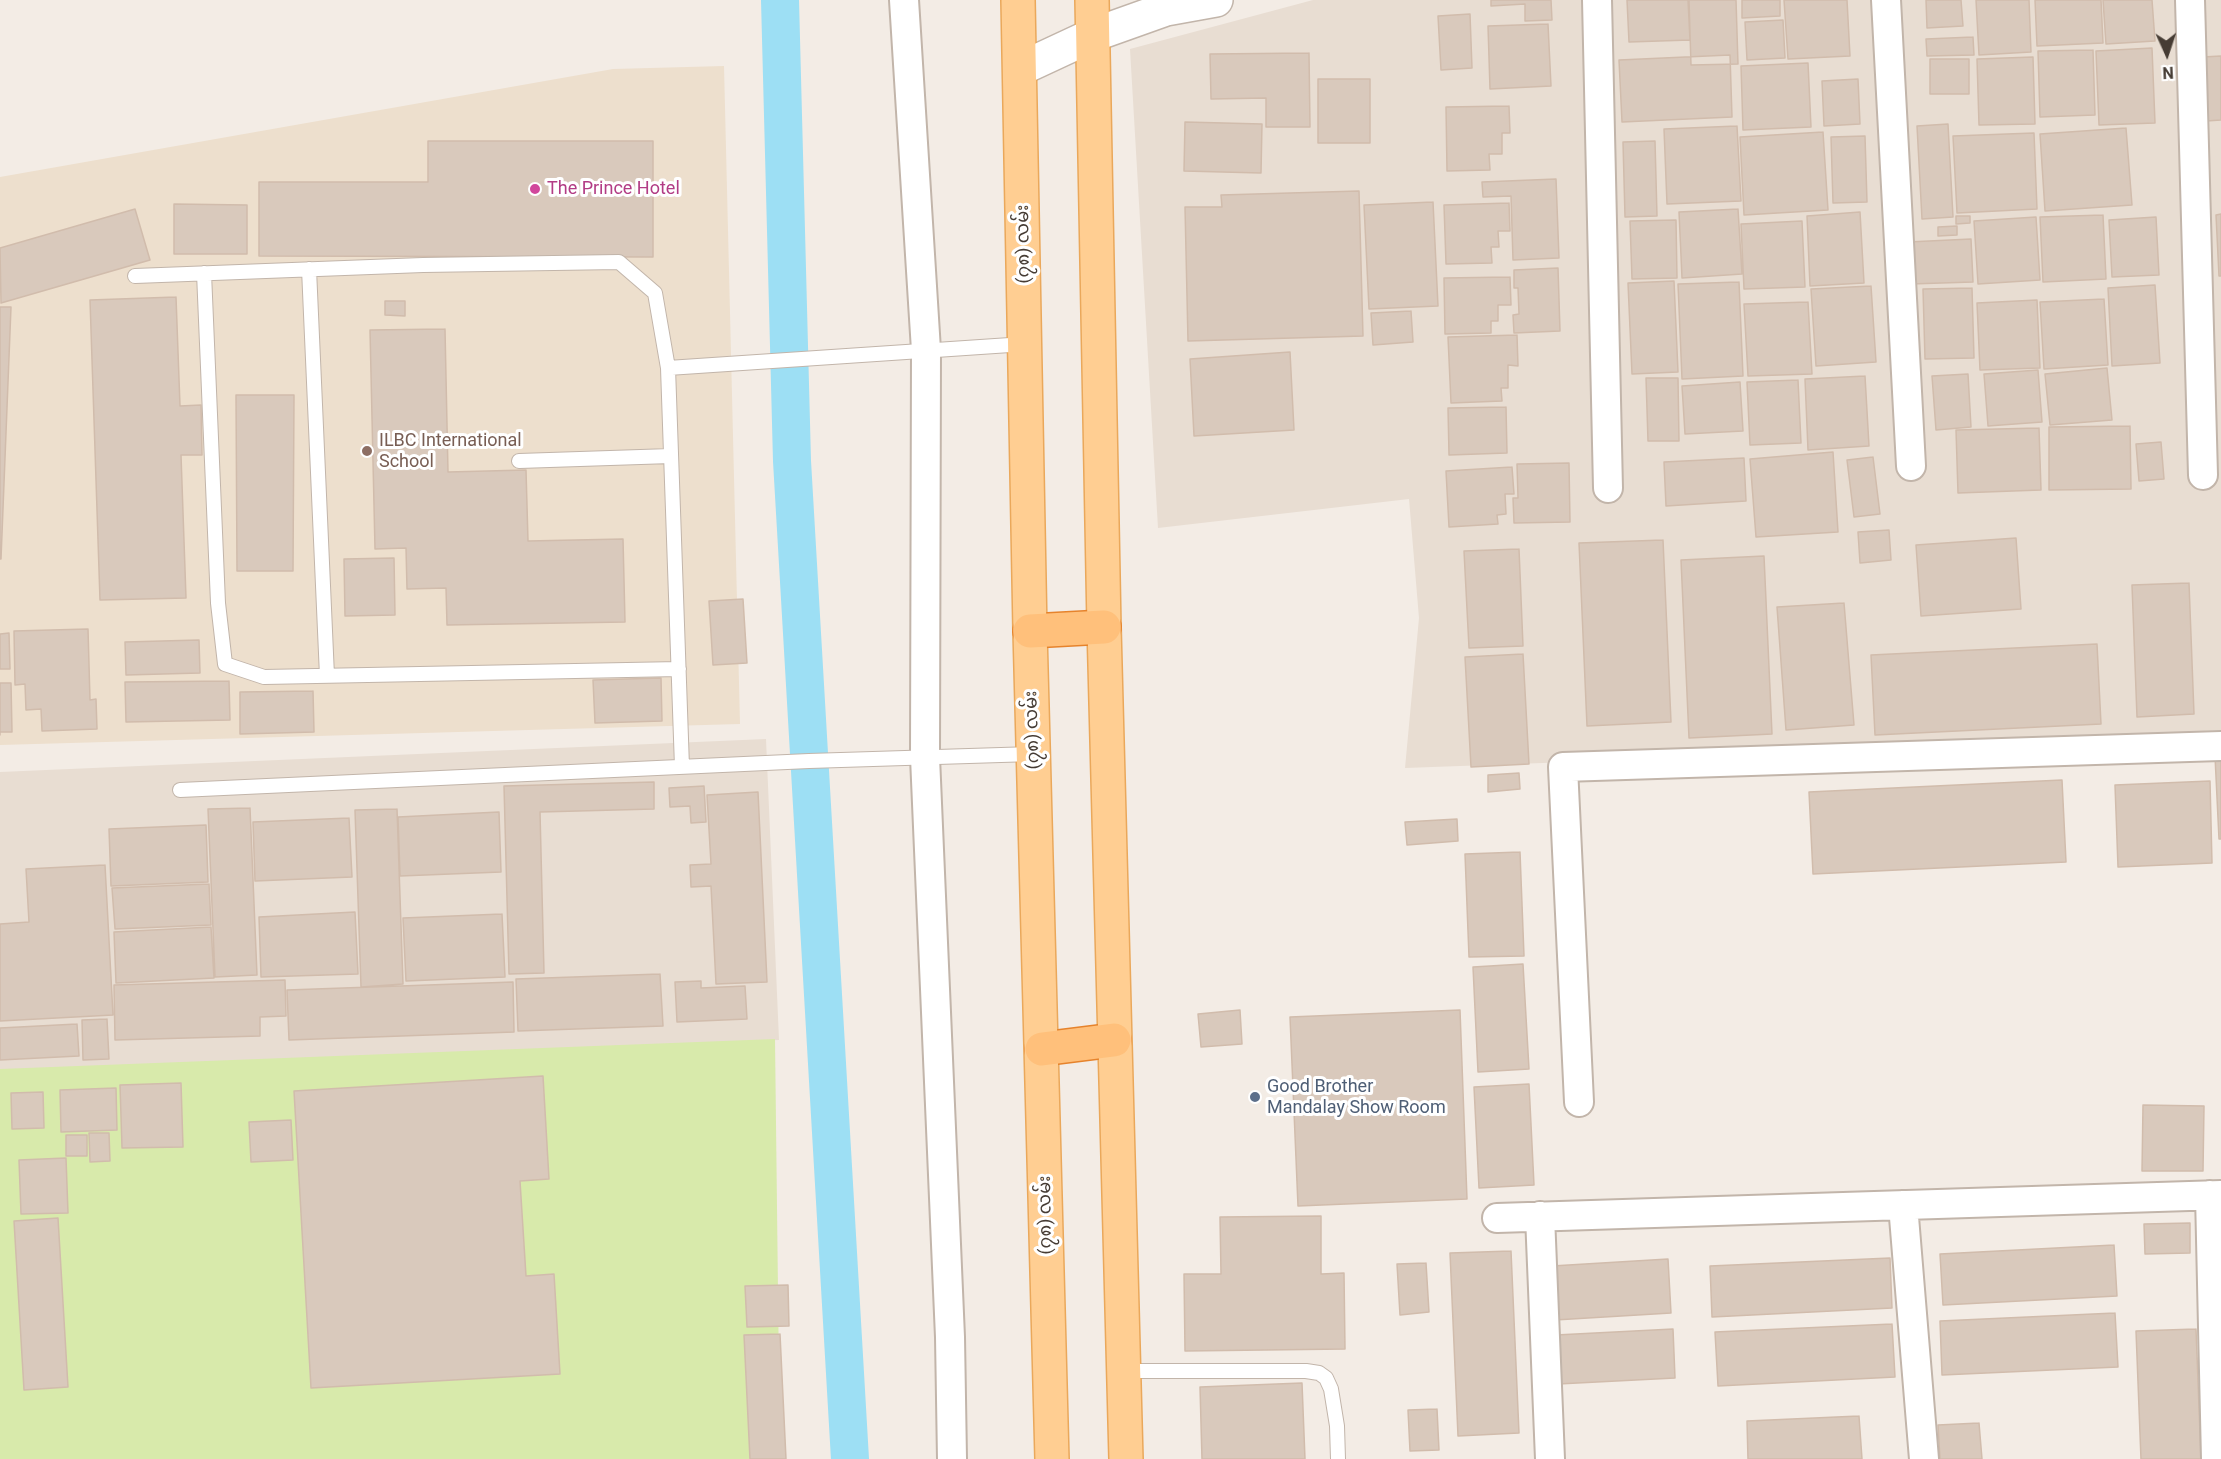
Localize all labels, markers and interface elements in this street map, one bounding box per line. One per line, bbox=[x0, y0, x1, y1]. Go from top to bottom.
north arrow bbox=[2137, 24, 2197, 84]
text: N bbox=[2162, 63, 2174, 82]
place label: The Prince Hotel bbox=[547, 178, 680, 200]
marker: The Prince Hotel bbox=[528, 182, 542, 196]
street label: (၇၈) လမ်း bbox=[1013, 204, 1035, 284]
place label: ILBC International School bbox=[379, 430, 522, 472]
marker: ILBC International School bbox=[360, 444, 374, 458]
street label: (၇၈) လမ်း bbox=[1021, 690, 1045, 770]
place label: Good Brother Mandalay Show Room bbox=[1267, 1076, 1446, 1118]
marker: Good Brother Mandalay Show Room bbox=[1248, 1090, 1262, 1104]
street label: (၇၈) လမ်း bbox=[1035, 1175, 1057, 1255]

